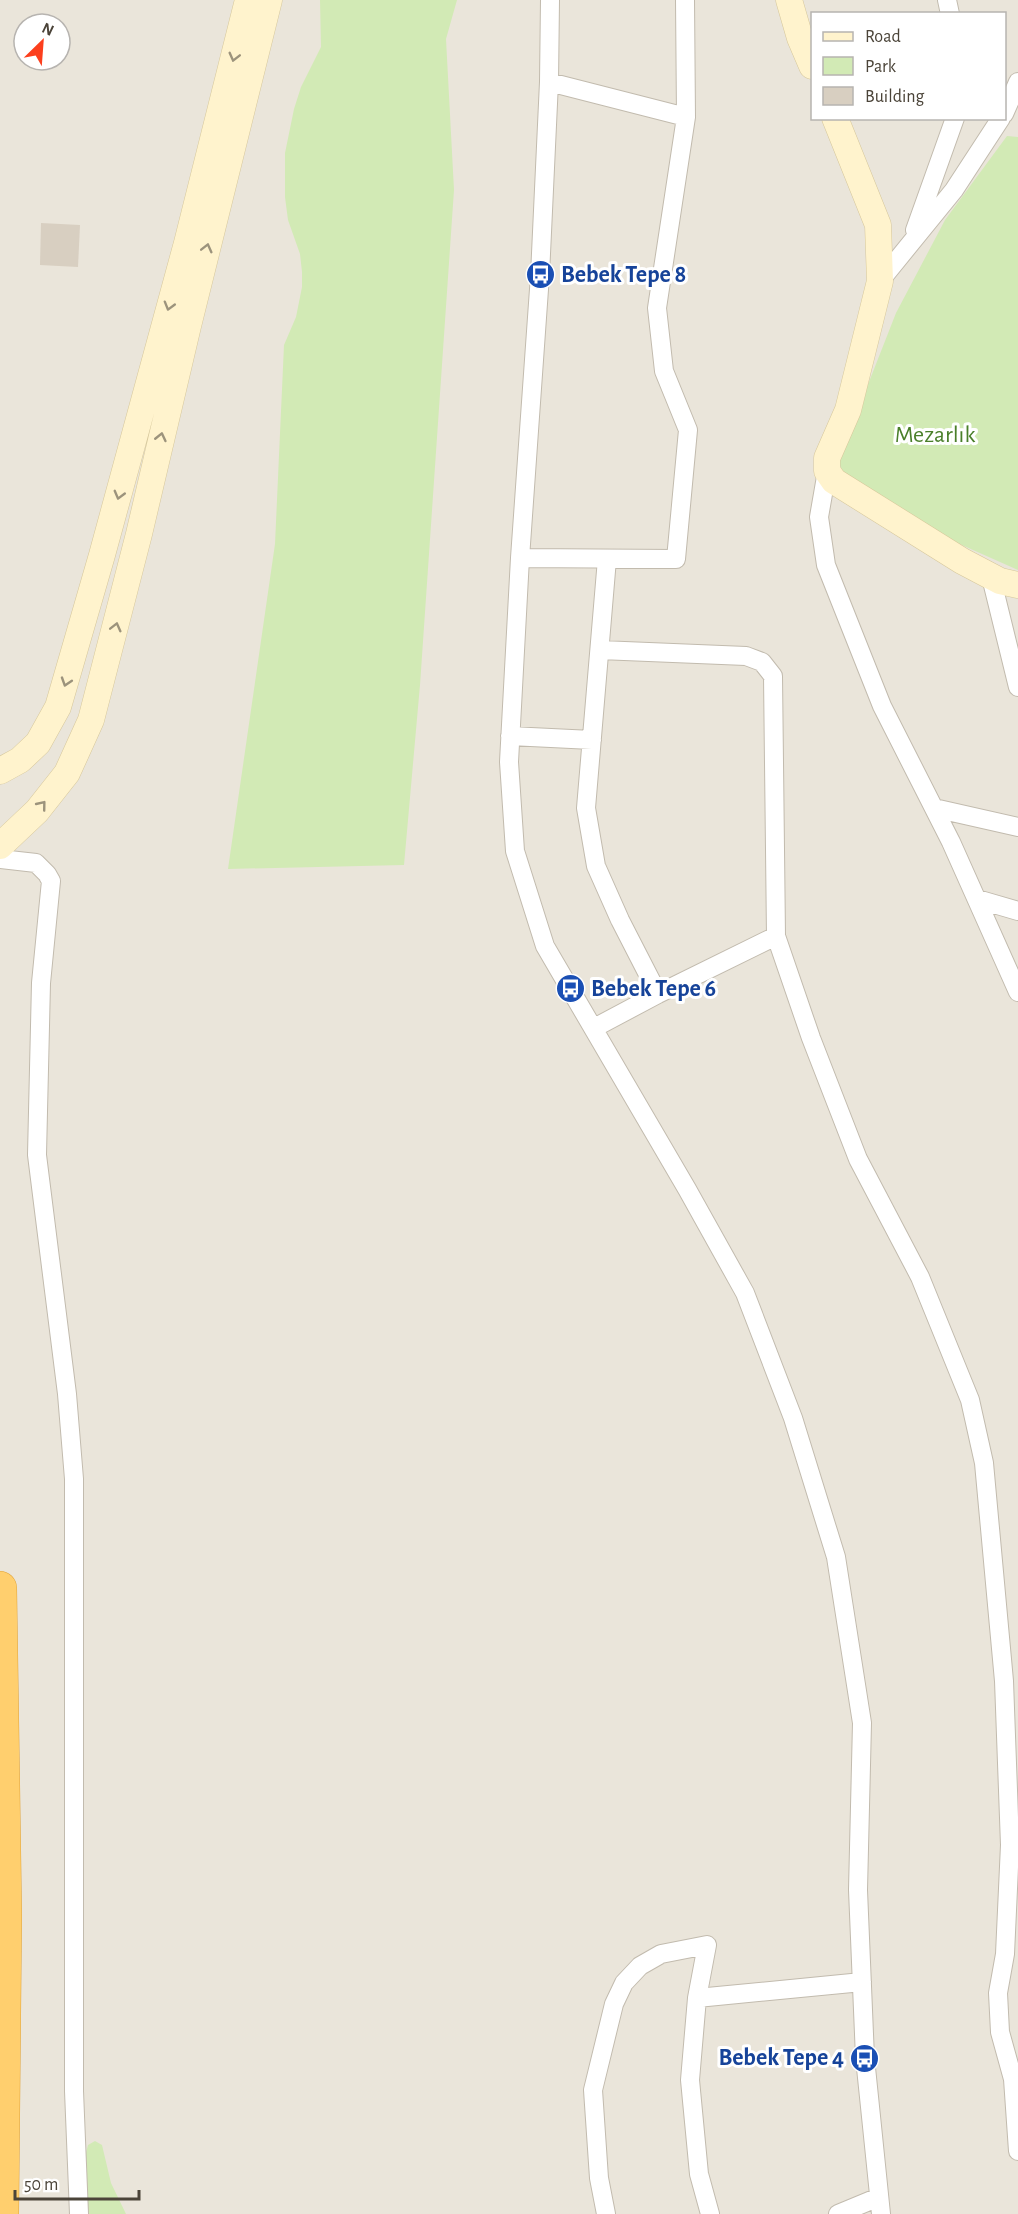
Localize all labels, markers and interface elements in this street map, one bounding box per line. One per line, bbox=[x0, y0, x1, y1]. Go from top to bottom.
north arrow bbox=[12, 12, 72, 72]
legend bbox=[811, 12, 1006, 120]
text: N bbox=[39, 20, 56, 39]
text: Road bbox=[865, 28, 901, 46]
one-way arrow bbox=[228, 51, 241, 61]
text: Park bbox=[865, 58, 897, 76]
text: Building bbox=[865, 88, 925, 106]
one-way arrow bbox=[199, 243, 212, 253]
bus stop icon: Bebek Tepe 8 bbox=[524, 259, 556, 291]
place label: Bebek Tepe 8 bbox=[561, 263, 686, 287]
one-way arrow bbox=[164, 300, 176, 311]
park label: Mezarlık bbox=[895, 423, 975, 447]
one-way arrow bbox=[154, 433, 167, 443]
one-way arrow bbox=[113, 490, 126, 500]
one-way arrow bbox=[108, 622, 121, 632]
one-way arrow bbox=[61, 676, 73, 687]
one-way arrow bbox=[34, 801, 45, 812]
bus stop icon: Bebek Tepe 6 bbox=[554, 973, 586, 1005]
place label: Bebek Tepe 6 bbox=[591, 977, 716, 1001]
bus stop icon: Bebek Tepe 4 bbox=[849, 2042, 881, 2074]
place label: Bebek Tepe 4 bbox=[718, 2046, 844, 2070]
scale bar bbox=[15, 2163, 140, 2201]
text: 50 m bbox=[24, 2176, 58, 2194]

